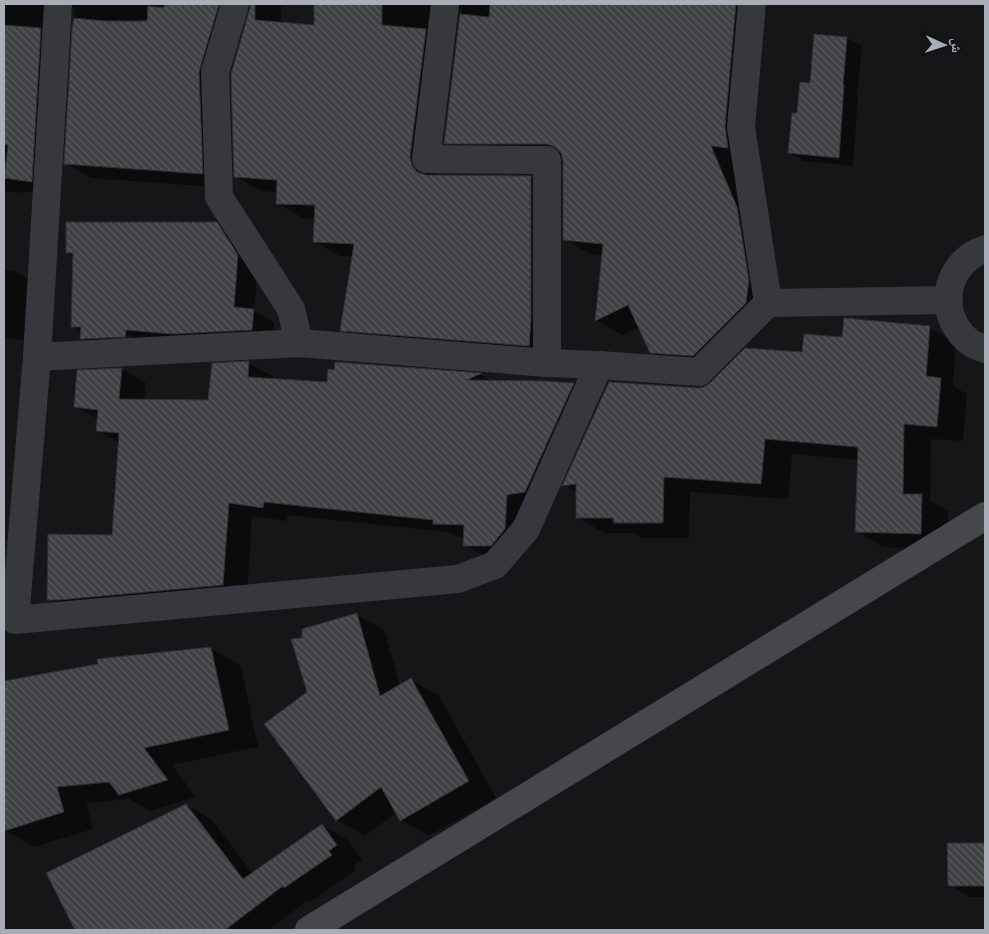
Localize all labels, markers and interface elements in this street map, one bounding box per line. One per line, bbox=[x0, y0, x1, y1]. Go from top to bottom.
north arrow bbox=[919, 20, 969, 70]
text: ش bbox=[947, 38, 966, 54]

